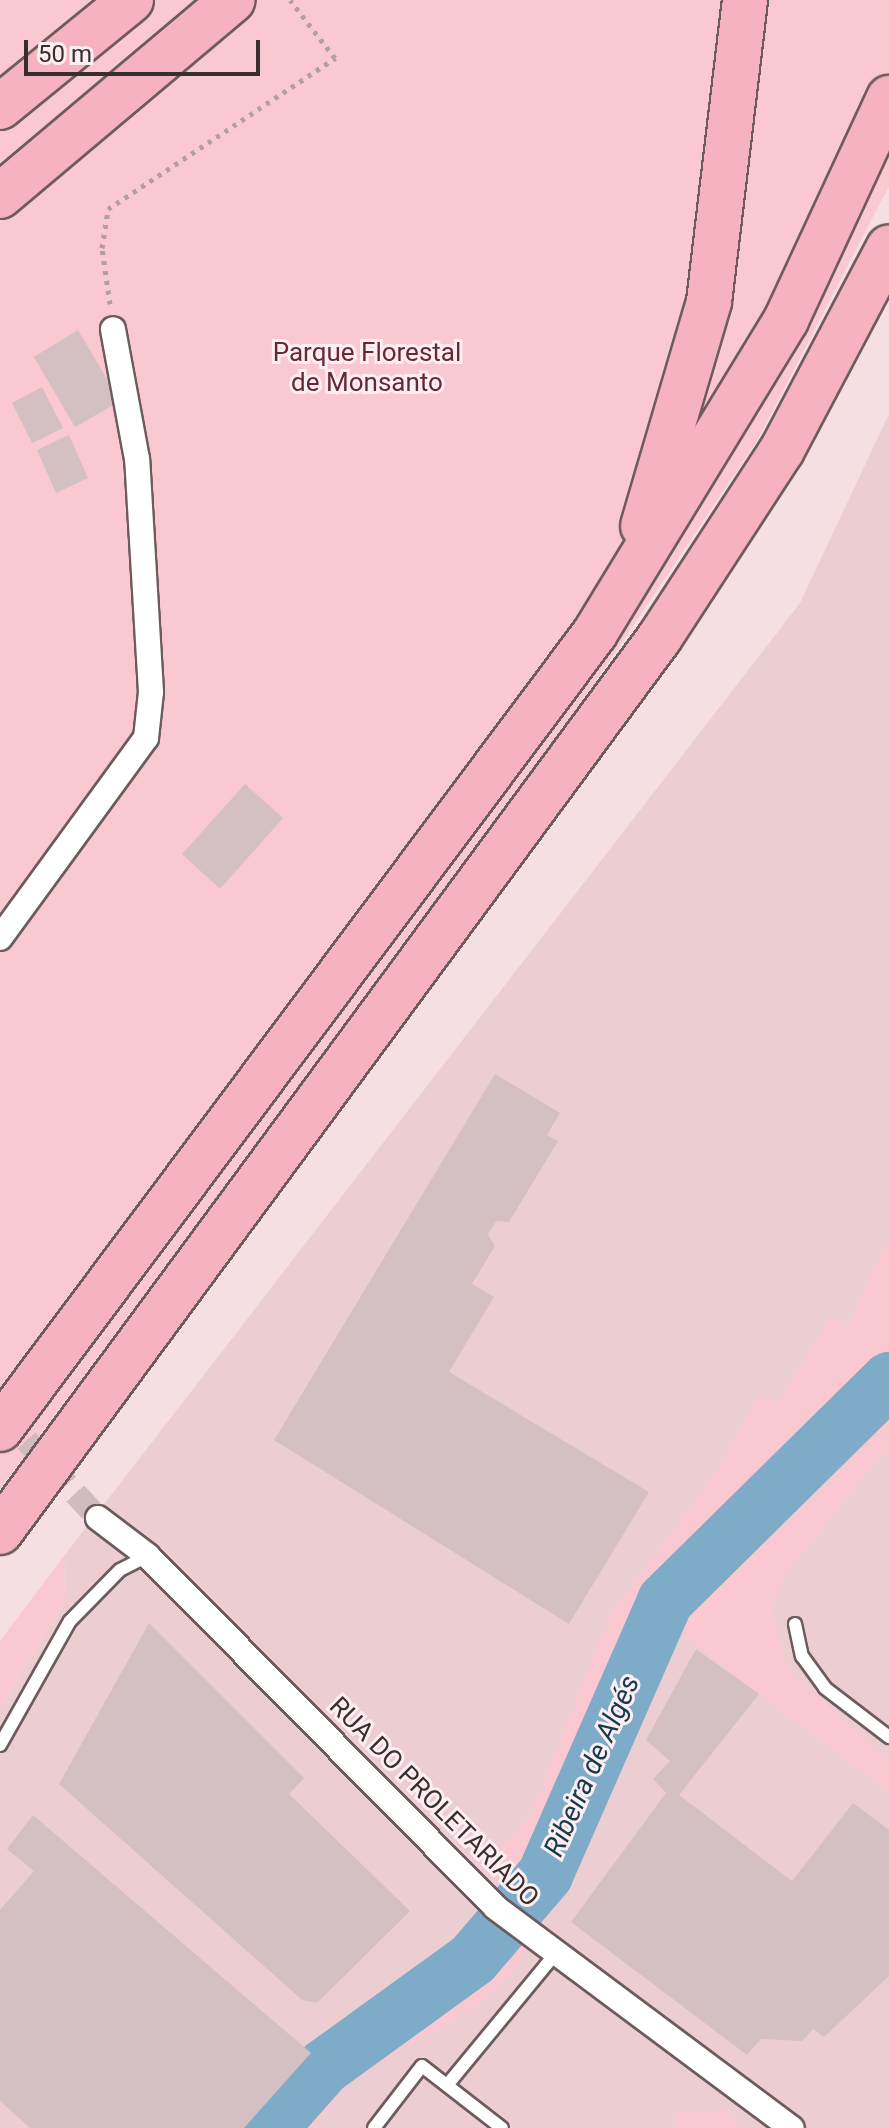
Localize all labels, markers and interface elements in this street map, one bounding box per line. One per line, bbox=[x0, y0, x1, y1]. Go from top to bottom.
scale bar bbox=[28, 24, 264, 74]
text: 50 m bbox=[38, 40, 92, 68]
park label: Parque Florestal de Monsanto bbox=[273, 337, 461, 398]
water label: Ribeira de Algés bbox=[537, 1670, 647, 1862]
street label: RUA DO PROLETARIADO bbox=[323, 1691, 545, 1913]

